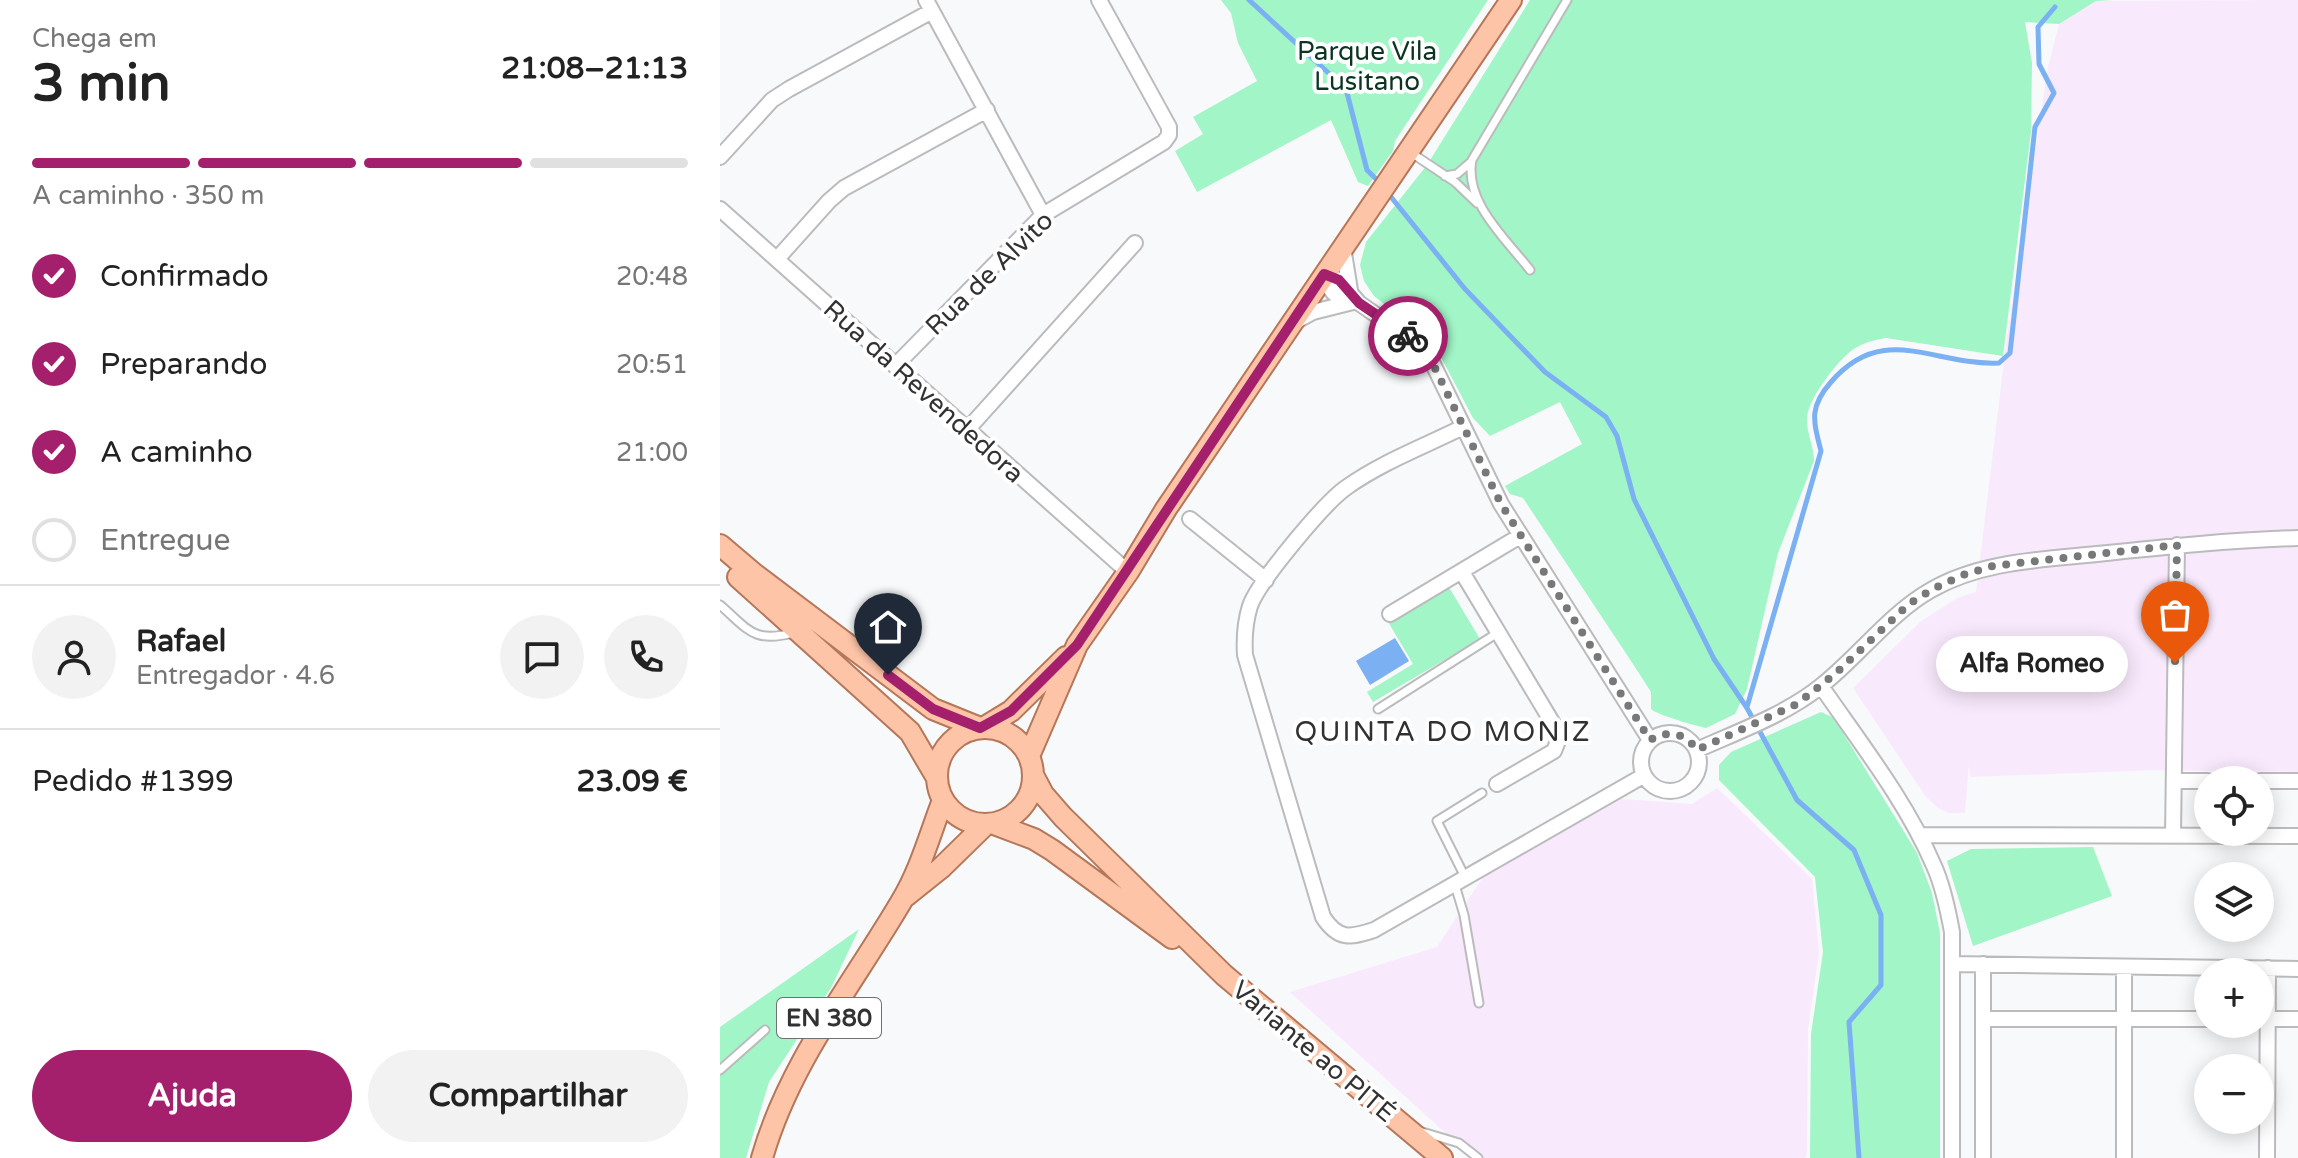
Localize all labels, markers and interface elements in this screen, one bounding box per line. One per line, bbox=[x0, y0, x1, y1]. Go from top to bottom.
text: Chega em bbox=[32, 23, 157, 54]
park label: Parque Vila Lusitano bbox=[1297, 36, 1437, 97]
text: 21:08–21:13 bbox=[501, 50, 688, 87]
text: 3 min bbox=[32, 52, 171, 115]
text: A caminho · 350 m bbox=[32, 180, 264, 211]
street label: Rua de Alvito bbox=[919, 205, 1060, 342]
icon: check bbox=[32, 254, 76, 298]
text: Confirmado bbox=[100, 258, 269, 295]
text: 20:48 bbox=[616, 261, 688, 292]
street label: Rua da Revendedora bbox=[817, 293, 1030, 489]
courier bbox=[1368, 296, 1448, 376]
icon: bike bbox=[1386, 314, 1430, 358]
icon: check bbox=[32, 342, 76, 386]
text: Preparando bbox=[100, 346, 268, 383]
text: 20:51 bbox=[616, 349, 688, 380]
icon: check bbox=[32, 430, 76, 474]
text: A caminho bbox=[100, 434, 253, 471]
text: 21:00 bbox=[616, 437, 688, 468]
text: Entregue bbox=[100, 522, 231, 559]
pin bbox=[2141, 581, 2209, 663]
pin bbox=[854, 593, 922, 675]
icon: bag bbox=[2153, 593, 2197, 637]
icon: home bbox=[866, 605, 910, 649]
button: person bbox=[32, 615, 116, 699]
button: chat bbox=[500, 615, 584, 699]
button: phone bbox=[604, 615, 688, 699]
text: Rafael bbox=[136, 623, 226, 660]
callout: Alfa Romeo bbox=[1935, 635, 2127, 691]
text: Alfa Romeo bbox=[1959, 648, 2105, 679]
text: Entregador · 4.6 bbox=[136, 660, 335, 691]
district label: QUINTA DO MONIZ bbox=[1294, 715, 1592, 749]
text: Pedido #1399 bbox=[32, 763, 234, 800]
text: 23.09 € bbox=[577, 763, 688, 800]
map controls bbox=[2194, 766, 2274, 1134]
button: locate bbox=[2194, 766, 2274, 846]
button: layers bbox=[2194, 862, 2274, 942]
button: + bbox=[2194, 958, 2274, 1038]
street label: Variante ao PITÉ bbox=[1226, 974, 1402, 1129]
road number: EN 380 bbox=[777, 998, 881, 1038]
button: Ajuda bbox=[32, 1050, 352, 1142]
button: Compartilhar bbox=[368, 1050, 688, 1142]
button: − bbox=[2194, 1054, 2274, 1134]

